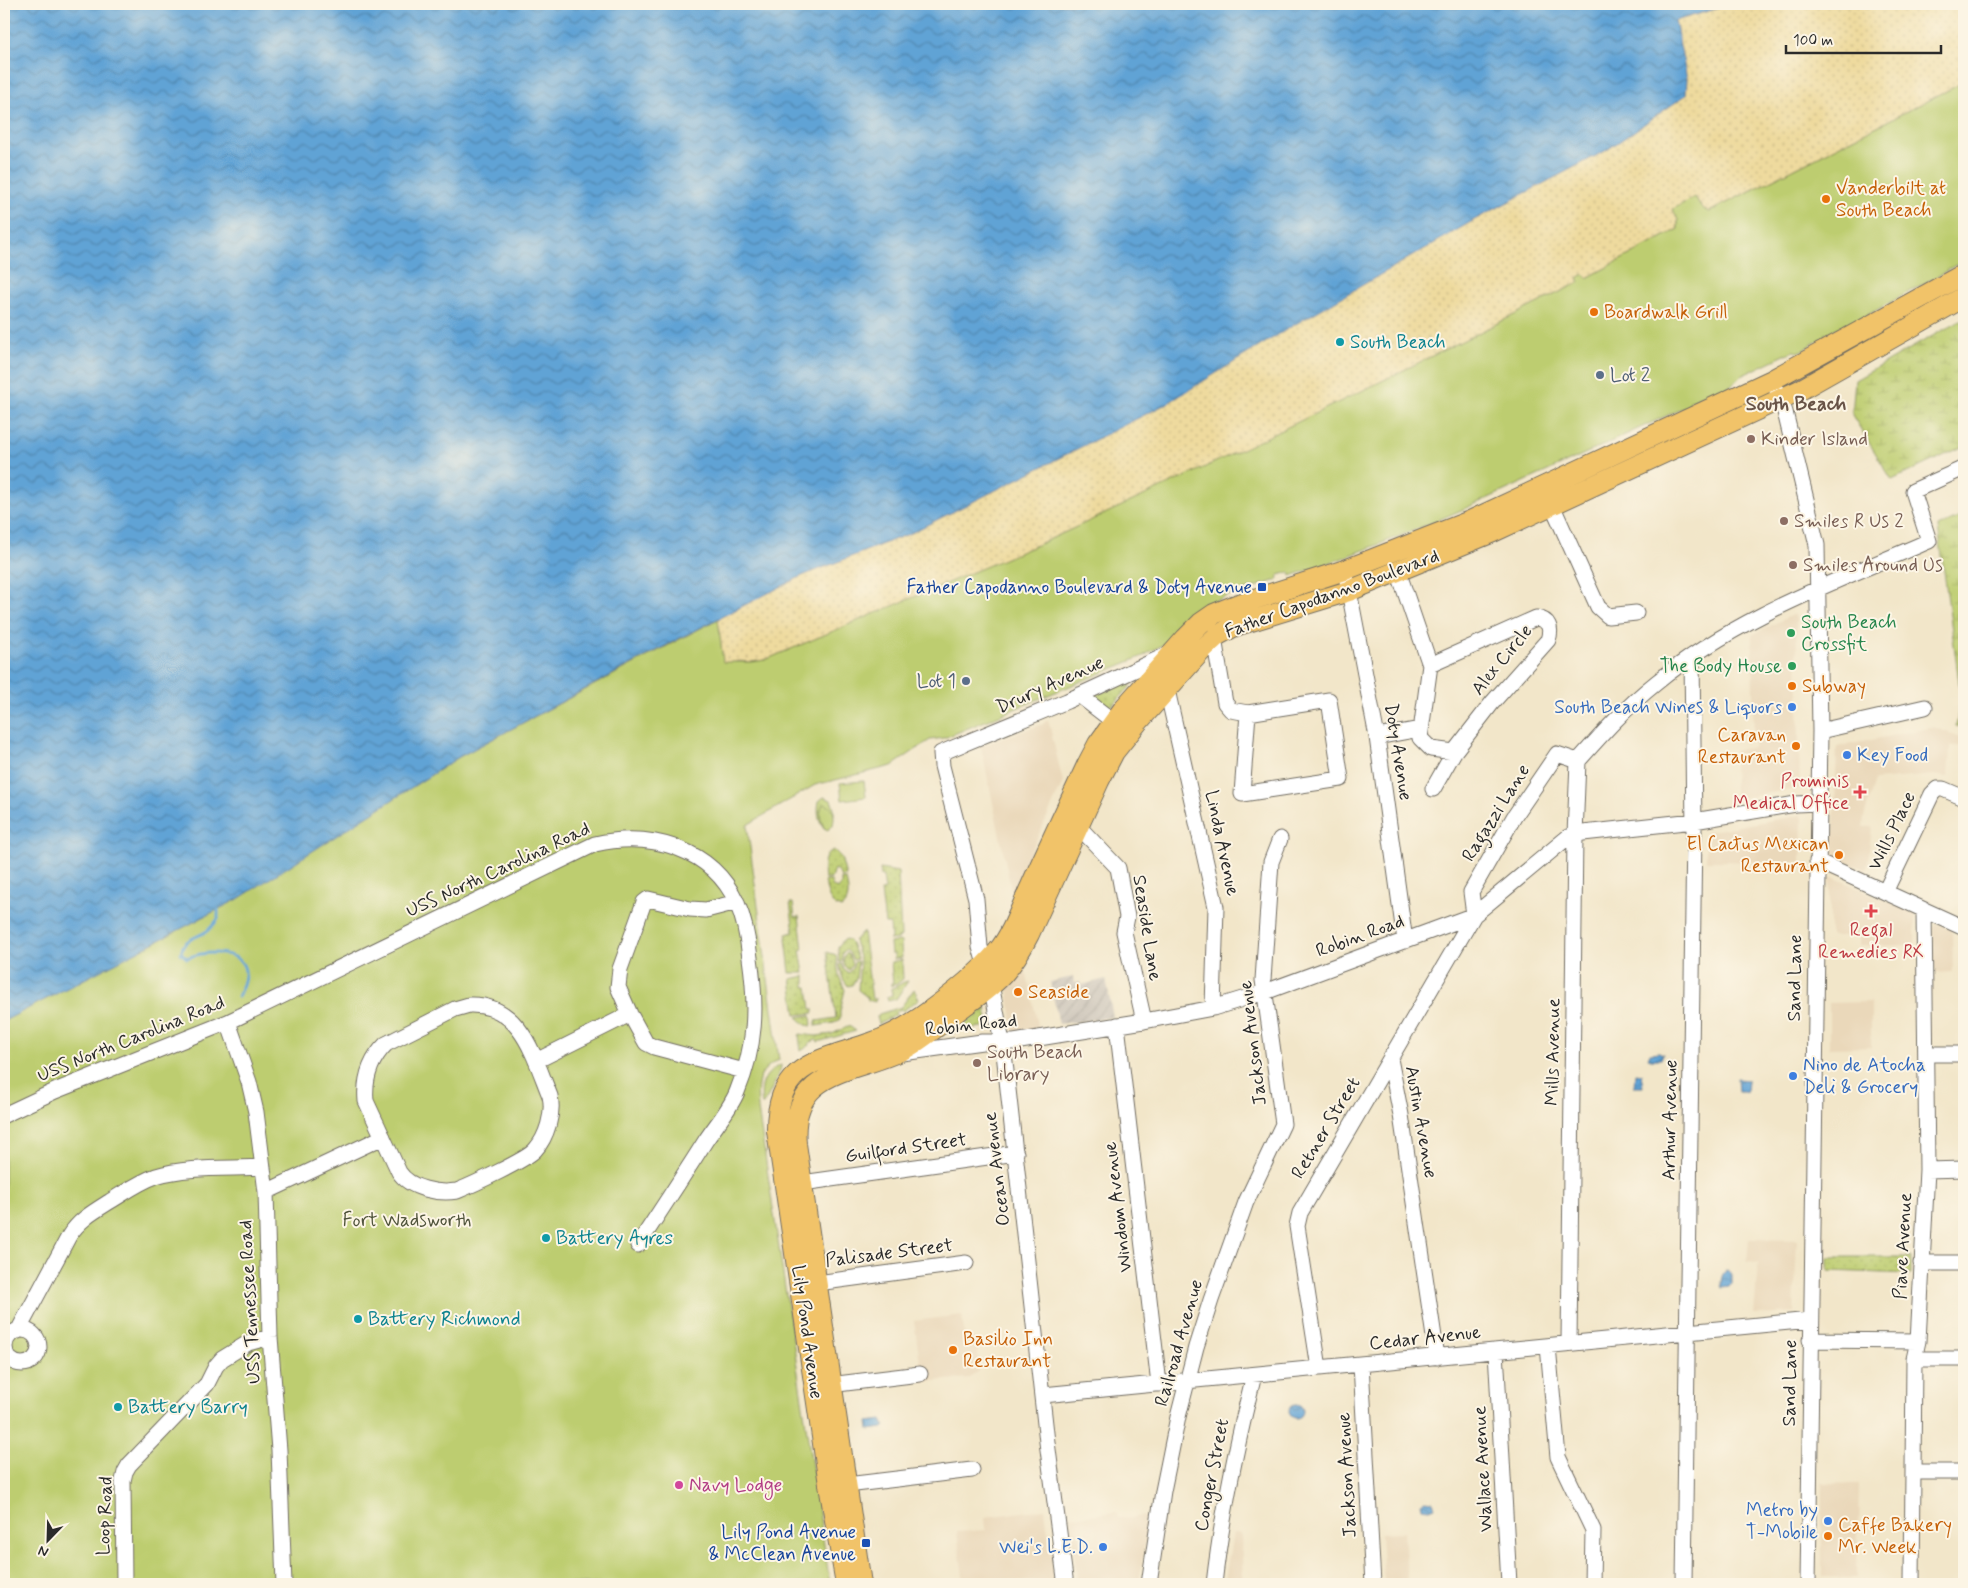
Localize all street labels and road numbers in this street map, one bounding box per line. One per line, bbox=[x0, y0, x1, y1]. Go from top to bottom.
street label: Father Capodanno Boulevard bbox=[1221, 544, 1443, 644]
street label: Alex Circle bbox=[1466, 619, 1538, 701]
street label: Drury Avenue bbox=[992, 650, 1108, 721]
street label: Doty Avenue bbox=[1378, 702, 1418, 802]
street label: Ragazzi Lane bbox=[1456, 760, 1538, 868]
street label: Wills Place bbox=[1862, 787, 1922, 875]
street label: Linda Avenue bbox=[1199, 788, 1245, 898]
street label: USS North Carolina Road bbox=[402, 816, 594, 924]
street label: Seaside Lane bbox=[1126, 873, 1168, 983]
street label: Robin Road bbox=[1312, 908, 1408, 964]
street label: Sand Lane bbox=[1782, 934, 1808, 1022]
street label: Jackson Avenue bbox=[1233, 979, 1273, 1107]
street label: USS North Carolina Road bbox=[33, 990, 229, 1088]
street label: Mills Avenue bbox=[1540, 998, 1566, 1106]
street label: Robin Road bbox=[924, 1008, 1018, 1042]
street label: Arthur Avenue bbox=[1656, 1059, 1684, 1181]
street label: Austin Avenue bbox=[1399, 1064, 1443, 1180]
street label: Retner Street bbox=[1286, 1072, 1366, 1184]
street label: Ocean Avenue bbox=[978, 1111, 1016, 1227]
street label: Guilford Street bbox=[844, 1127, 969, 1172]
street label: Windom Avenue bbox=[1098, 1140, 1138, 1274]
street label: Piave Avenue bbox=[1888, 1192, 1918, 1300]
street label: USS Tennessee Road bbox=[233, 1219, 267, 1385]
street label: Palisade Street bbox=[824, 1233, 954, 1273]
street label: Lily Pond Avenue bbox=[785, 1264, 829, 1400]
street label: Railroad Avenue bbox=[1149, 1277, 1209, 1409]
street label: Cedar Avenue bbox=[1368, 1320, 1482, 1356]
street label: Sand Lane bbox=[1777, 1339, 1803, 1427]
street label: Wallace Avenue bbox=[1467, 1405, 1499, 1533]
street label: Jackson Avenue bbox=[1331, 1412, 1363, 1538]
street label: Conger Street bbox=[1189, 1416, 1237, 1534]
street label: Loop Road bbox=[91, 1476, 119, 1556]

